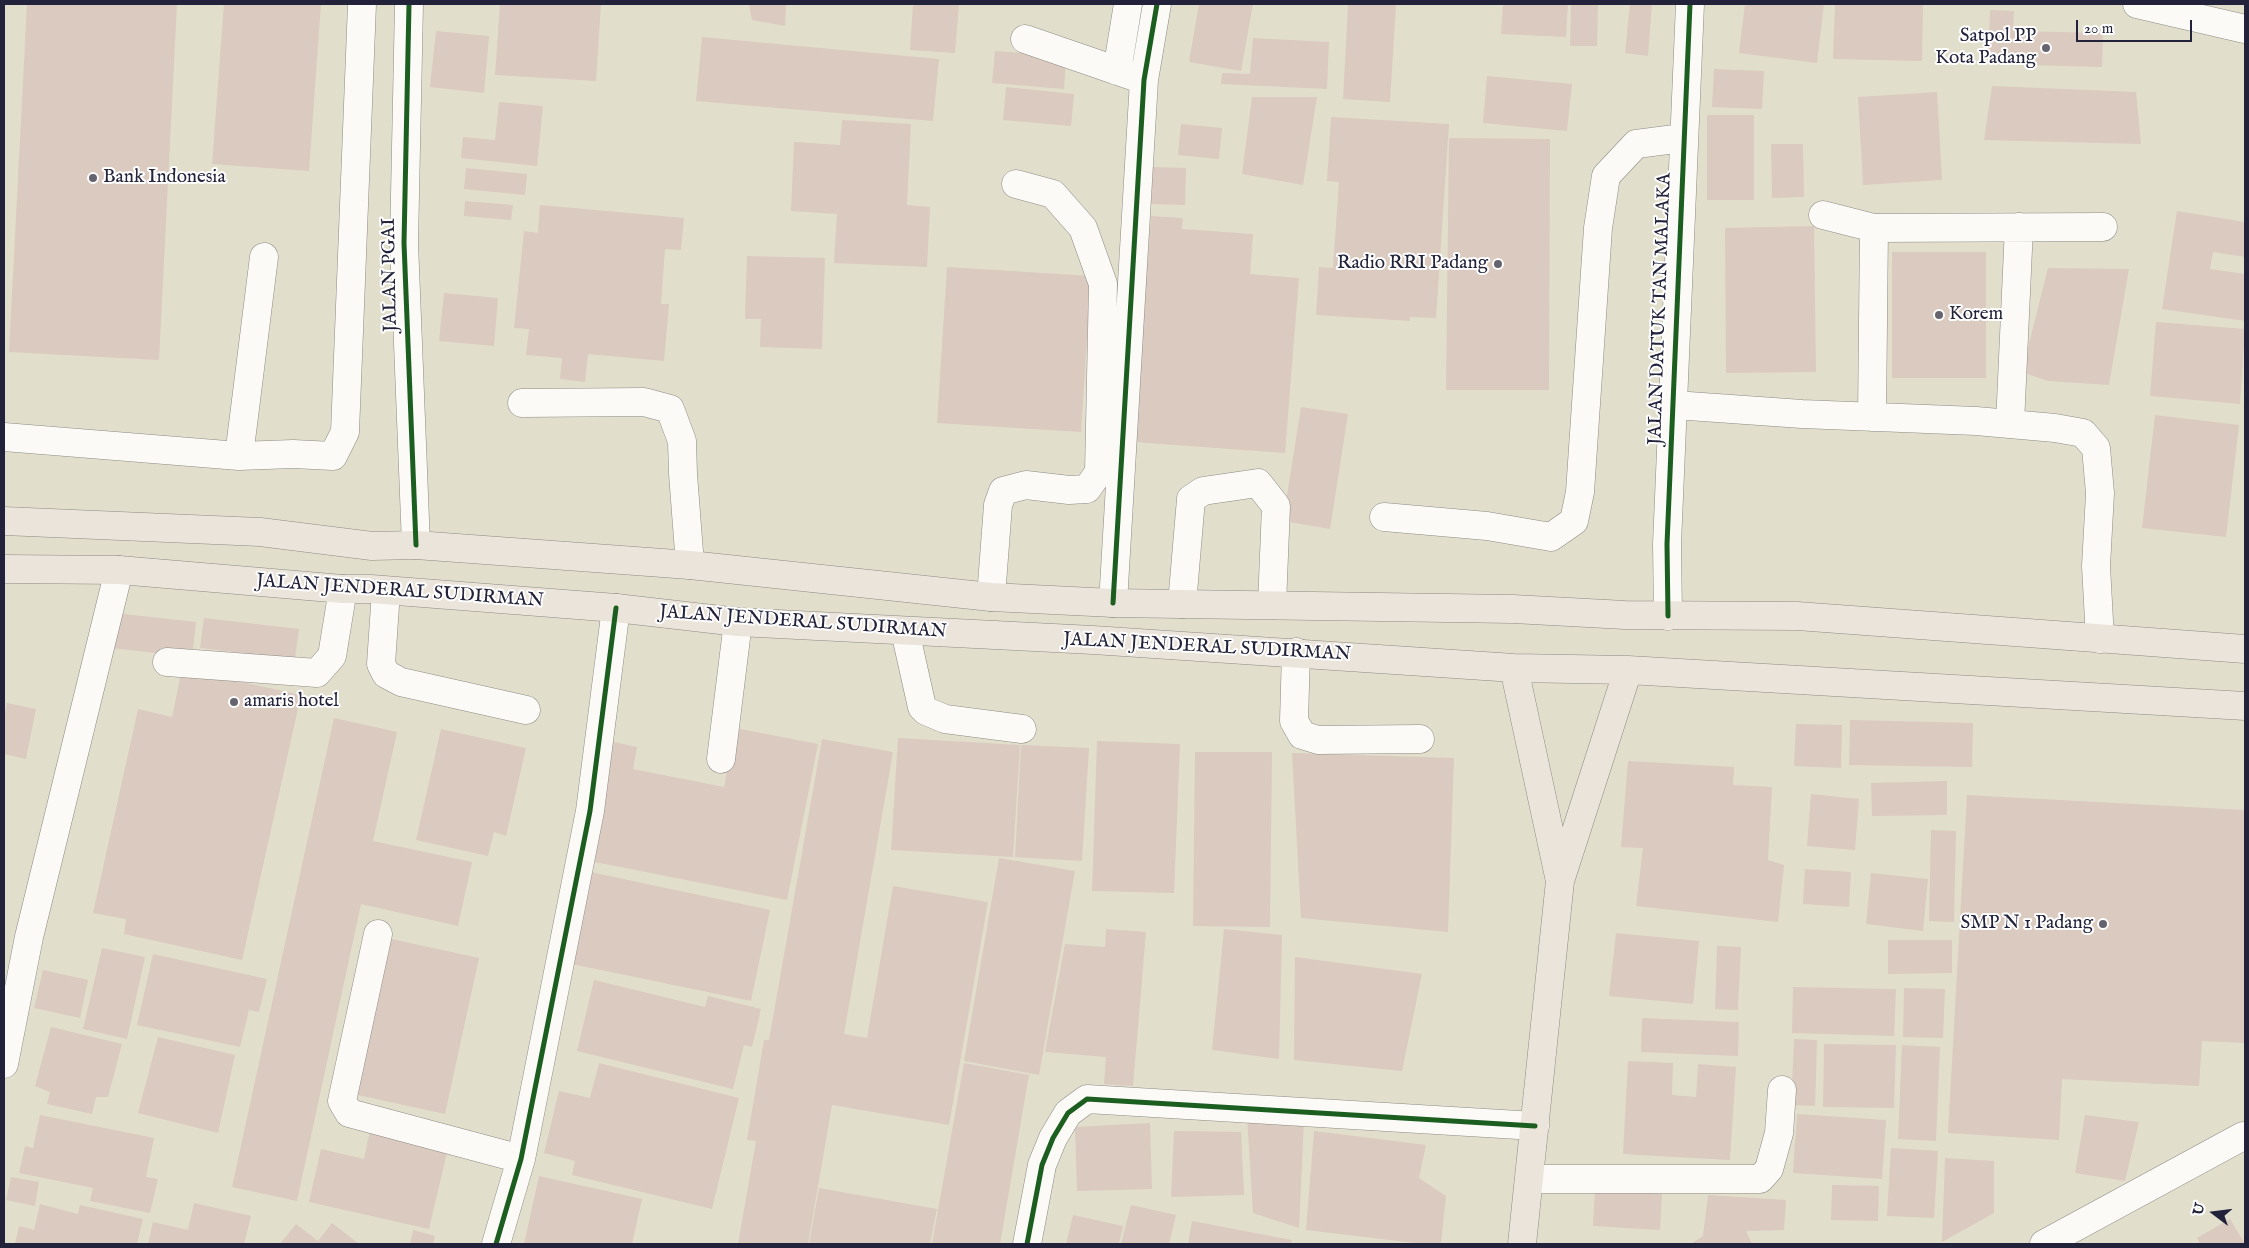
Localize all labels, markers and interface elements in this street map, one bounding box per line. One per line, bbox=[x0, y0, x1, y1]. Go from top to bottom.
scale bar bbox=[2079, 10, 2195, 42]
text: 20 m bbox=[2084, 19, 2113, 38]
place label: Satpol PP Kota Padang bbox=[1935, 26, 2036, 70]
marker: Satpol PP Kota Padang bbox=[2040, 42, 2052, 54]
place label: Bank Indonesia bbox=[103, 167, 226, 189]
marker: Bank Indonesia bbox=[87, 172, 99, 184]
street label: JALAN DATUK TAN MALAKA bbox=[1645, 172, 1677, 446]
street label: JALAN PGAI bbox=[379, 218, 403, 332]
place label: Radio RRI Padang bbox=[1337, 253, 1488, 275]
marker: Radio RRI Padang bbox=[1492, 258, 1504, 270]
place label: Korem bbox=[1949, 304, 2003, 326]
marker: Korem bbox=[1933, 309, 1945, 321]
street label: JALAN JENDERAL SUDIRMAN bbox=[256, 571, 544, 613]
street label: JALAN JENDERAL SUDIRMAN bbox=[659, 602, 947, 644]
street label: JALAN JENDERAL SUDIRMAN bbox=[1063, 629, 1351, 667]
place label: amaris hotel bbox=[244, 691, 339, 713]
marker: amaris hotel bbox=[228, 696, 240, 708]
place label: SMP N 1 Padang bbox=[1961, 913, 2093, 935]
marker: SMP N 1 Padang bbox=[2097, 918, 2109, 930]
north arrow bbox=[2189, 1188, 2239, 1238]
text: U bbox=[2189, 1201, 2210, 1217]

